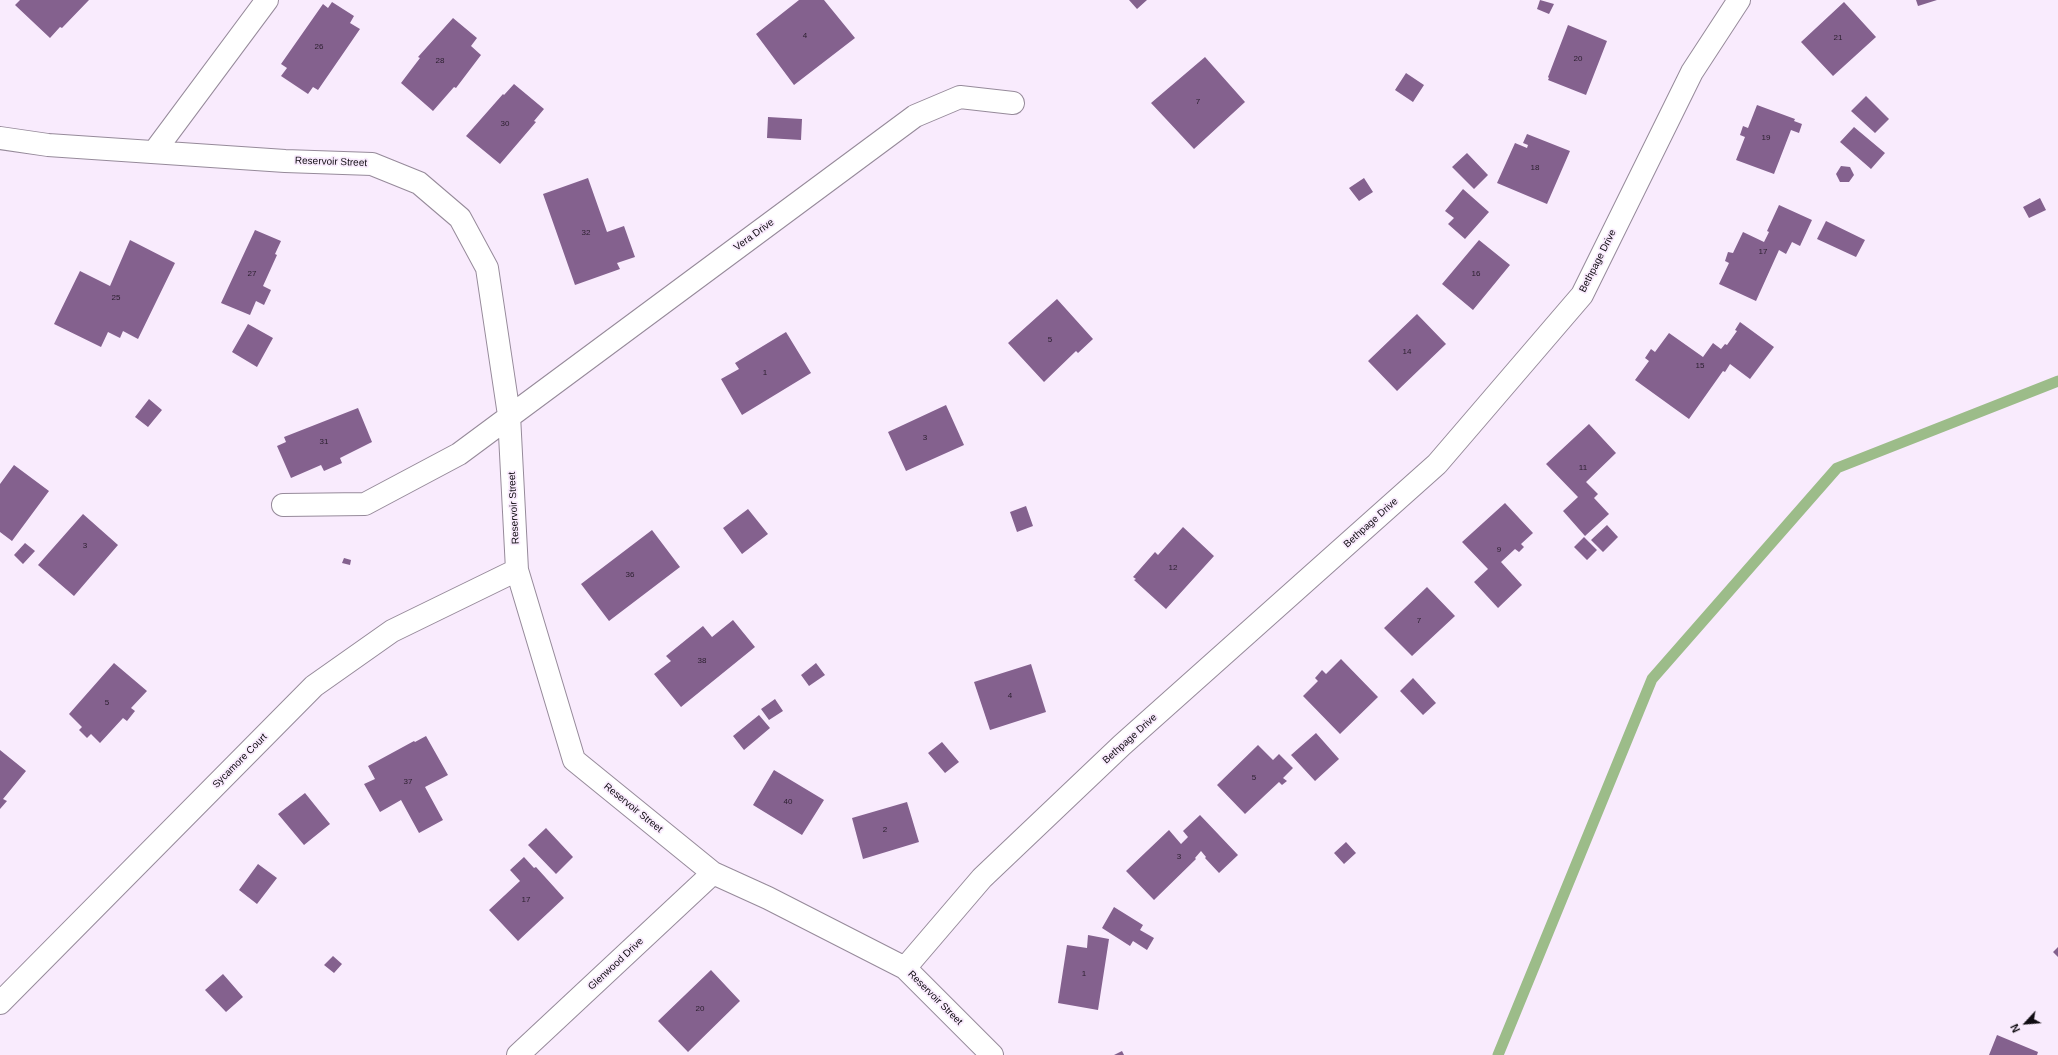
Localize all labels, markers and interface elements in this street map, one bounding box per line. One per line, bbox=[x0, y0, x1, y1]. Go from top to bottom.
house number: 4 bbox=[803, 31, 807, 41]
house number: 21 bbox=[1834, 33, 1842, 43]
house number: 26 bbox=[315, 42, 323, 52]
house number: 20 bbox=[1574, 54, 1582, 64]
house number: 28 bbox=[436, 56, 444, 66]
house number: 7 bbox=[1196, 97, 1200, 107]
house number: 30 bbox=[501, 119, 509, 129]
house number: 19 bbox=[1762, 133, 1770, 143]
street label: Reservoir Street bbox=[295, 155, 367, 169]
house number: 18 bbox=[1531, 163, 1539, 173]
street label: Vera Drive bbox=[732, 216, 776, 254]
house number: 32 bbox=[582, 228, 590, 238]
street label: Bethpage Drive bbox=[1577, 228, 1619, 294]
house number: 17 bbox=[1759, 247, 1767, 257]
house number: 27 bbox=[248, 269, 256, 279]
house number: 16 bbox=[1472, 269, 1480, 279]
house number: 25 bbox=[112, 293, 120, 303]
house number: 5 bbox=[1048, 335, 1052, 345]
house number: 14 bbox=[1403, 347, 1411, 357]
house number: 15 bbox=[1696, 361, 1704, 371]
house number: 1 bbox=[763, 368, 767, 378]
house number: 3 bbox=[923, 433, 927, 443]
house number: 31 bbox=[320, 437, 328, 447]
house number: 11 bbox=[1579, 463, 1587, 473]
street label: Reservoir Street bbox=[506, 472, 522, 544]
street label: Bethpage Drive bbox=[1341, 495, 1401, 551]
house number: 3 bbox=[83, 541, 87, 551]
house number: 9 bbox=[1497, 545, 1501, 555]
house number: 12 bbox=[1169, 563, 1177, 573]
house number: 36 bbox=[626, 570, 634, 580]
house number: 7 bbox=[1417, 616, 1421, 626]
house number: 38 bbox=[698, 656, 706, 666]
house number: 4 bbox=[1008, 691, 1012, 701]
house number: 5 bbox=[105, 698, 109, 708]
street label: Bethpage Drive bbox=[1100, 711, 1160, 767]
street label: Sycamore Court bbox=[210, 731, 270, 791]
house number: 5 bbox=[1252, 773, 1256, 783]
house number: 37 bbox=[404, 777, 412, 787]
street label: Reservoir Street bbox=[601, 781, 665, 835]
house number: 40 bbox=[784, 797, 792, 807]
house number: 2 bbox=[883, 825, 887, 835]
house number: 3 bbox=[1177, 852, 1181, 862]
house number: 17 bbox=[522, 895, 530, 905]
street label: Glenwood Drive bbox=[586, 935, 646, 993]
street label: Reservoir Street bbox=[905, 968, 965, 1028]
house number: 1 bbox=[1082, 969, 1086, 979]
north arrow bbox=[2006, 1003, 2046, 1043]
house number: 20 bbox=[696, 1004, 704, 1014]
text: N bbox=[2008, 1022, 2022, 1034]

